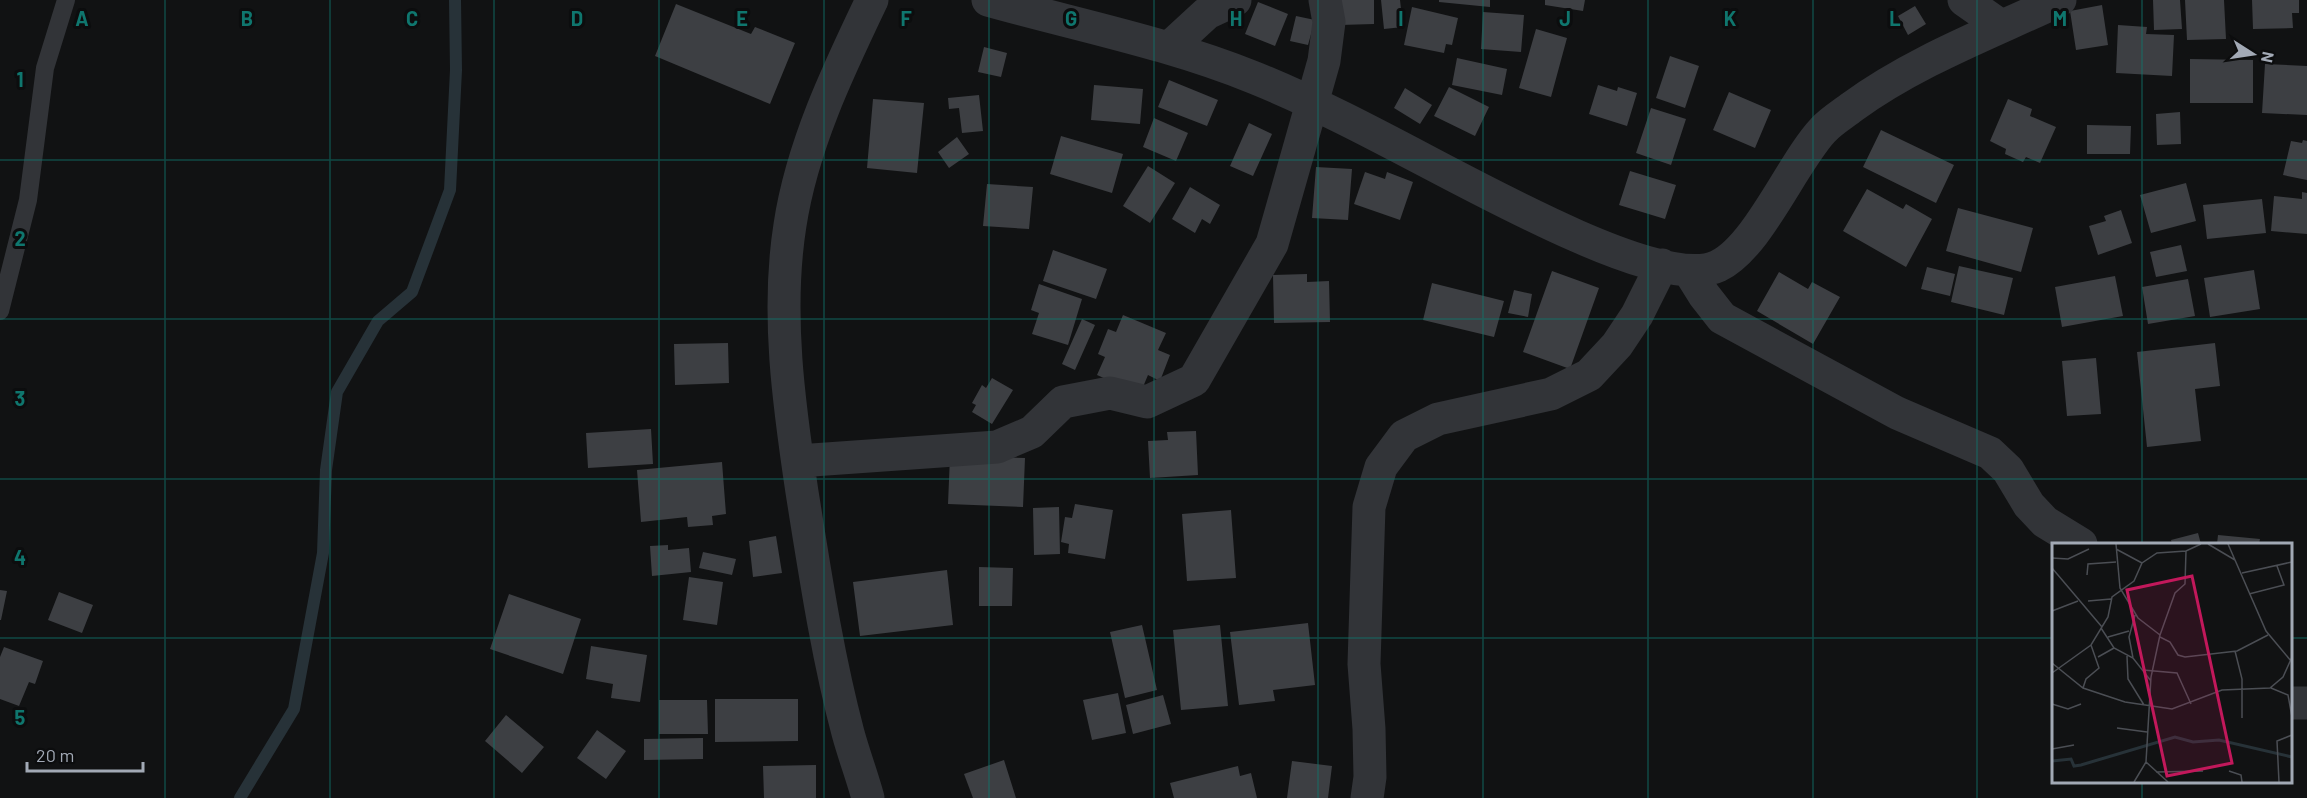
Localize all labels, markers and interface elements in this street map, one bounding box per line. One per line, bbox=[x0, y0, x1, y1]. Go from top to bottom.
text: A bbox=[75, 6, 89, 30]
text: B bbox=[241, 6, 253, 30]
text: C bbox=[406, 6, 418, 30]
text: D bbox=[571, 6, 583, 30]
text: E bbox=[736, 6, 748, 30]
text: F bbox=[900, 6, 912, 30]
text: G bbox=[1065, 6, 1077, 30]
text: H bbox=[1230, 6, 1242, 30]
text: I bbox=[1398, 6, 1404, 30]
text: J bbox=[1559, 6, 1571, 30]
text: K bbox=[1724, 6, 1737, 30]
text: L bbox=[1889, 6, 1901, 30]
text: M bbox=[2053, 6, 2067, 30]
north arrow bbox=[2223, 24, 2283, 84]
text: N bbox=[2258, 50, 2279, 64]
text: 1 bbox=[16, 67, 24, 91]
text: 2 bbox=[14, 226, 26, 250]
text: 3 bbox=[15, 386, 25, 410]
inset map bbox=[2052, 543, 2292, 783]
text: 4 bbox=[14, 545, 26, 569]
text: 5 bbox=[15, 705, 26, 729]
scale bar bbox=[27, 735, 142, 773]
text: 20 m bbox=[36, 744, 74, 766]

